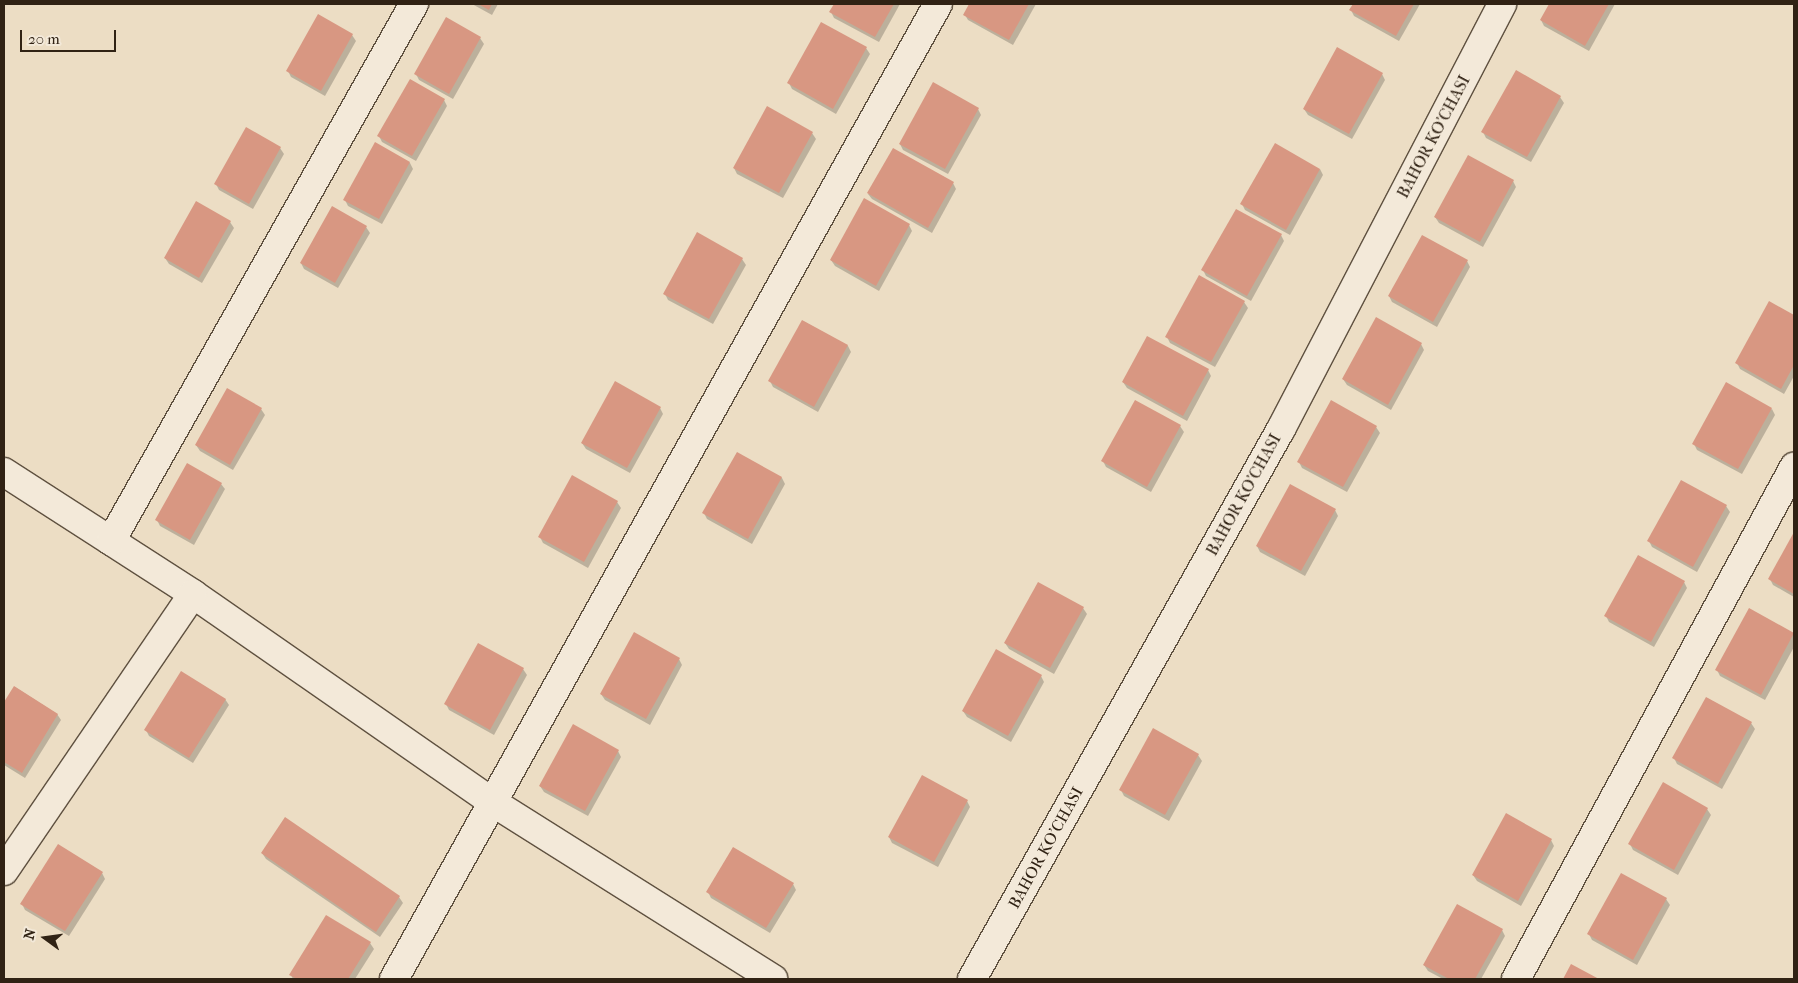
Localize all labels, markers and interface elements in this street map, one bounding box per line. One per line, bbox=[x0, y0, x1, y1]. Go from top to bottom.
scale bar bbox=[22, 20, 119, 52]
text: 20 m bbox=[28, 30, 60, 48]
street label: BAHOR KO'CHASI bbox=[1394, 72, 1474, 202]
street label: BAHOR KO'CHASI bbox=[1203, 431, 1285, 559]
street label: BAHOR KO'CHASI bbox=[1005, 784, 1087, 912]
north arrow bbox=[20, 913, 70, 963]
text: N bbox=[20, 927, 39, 941]

